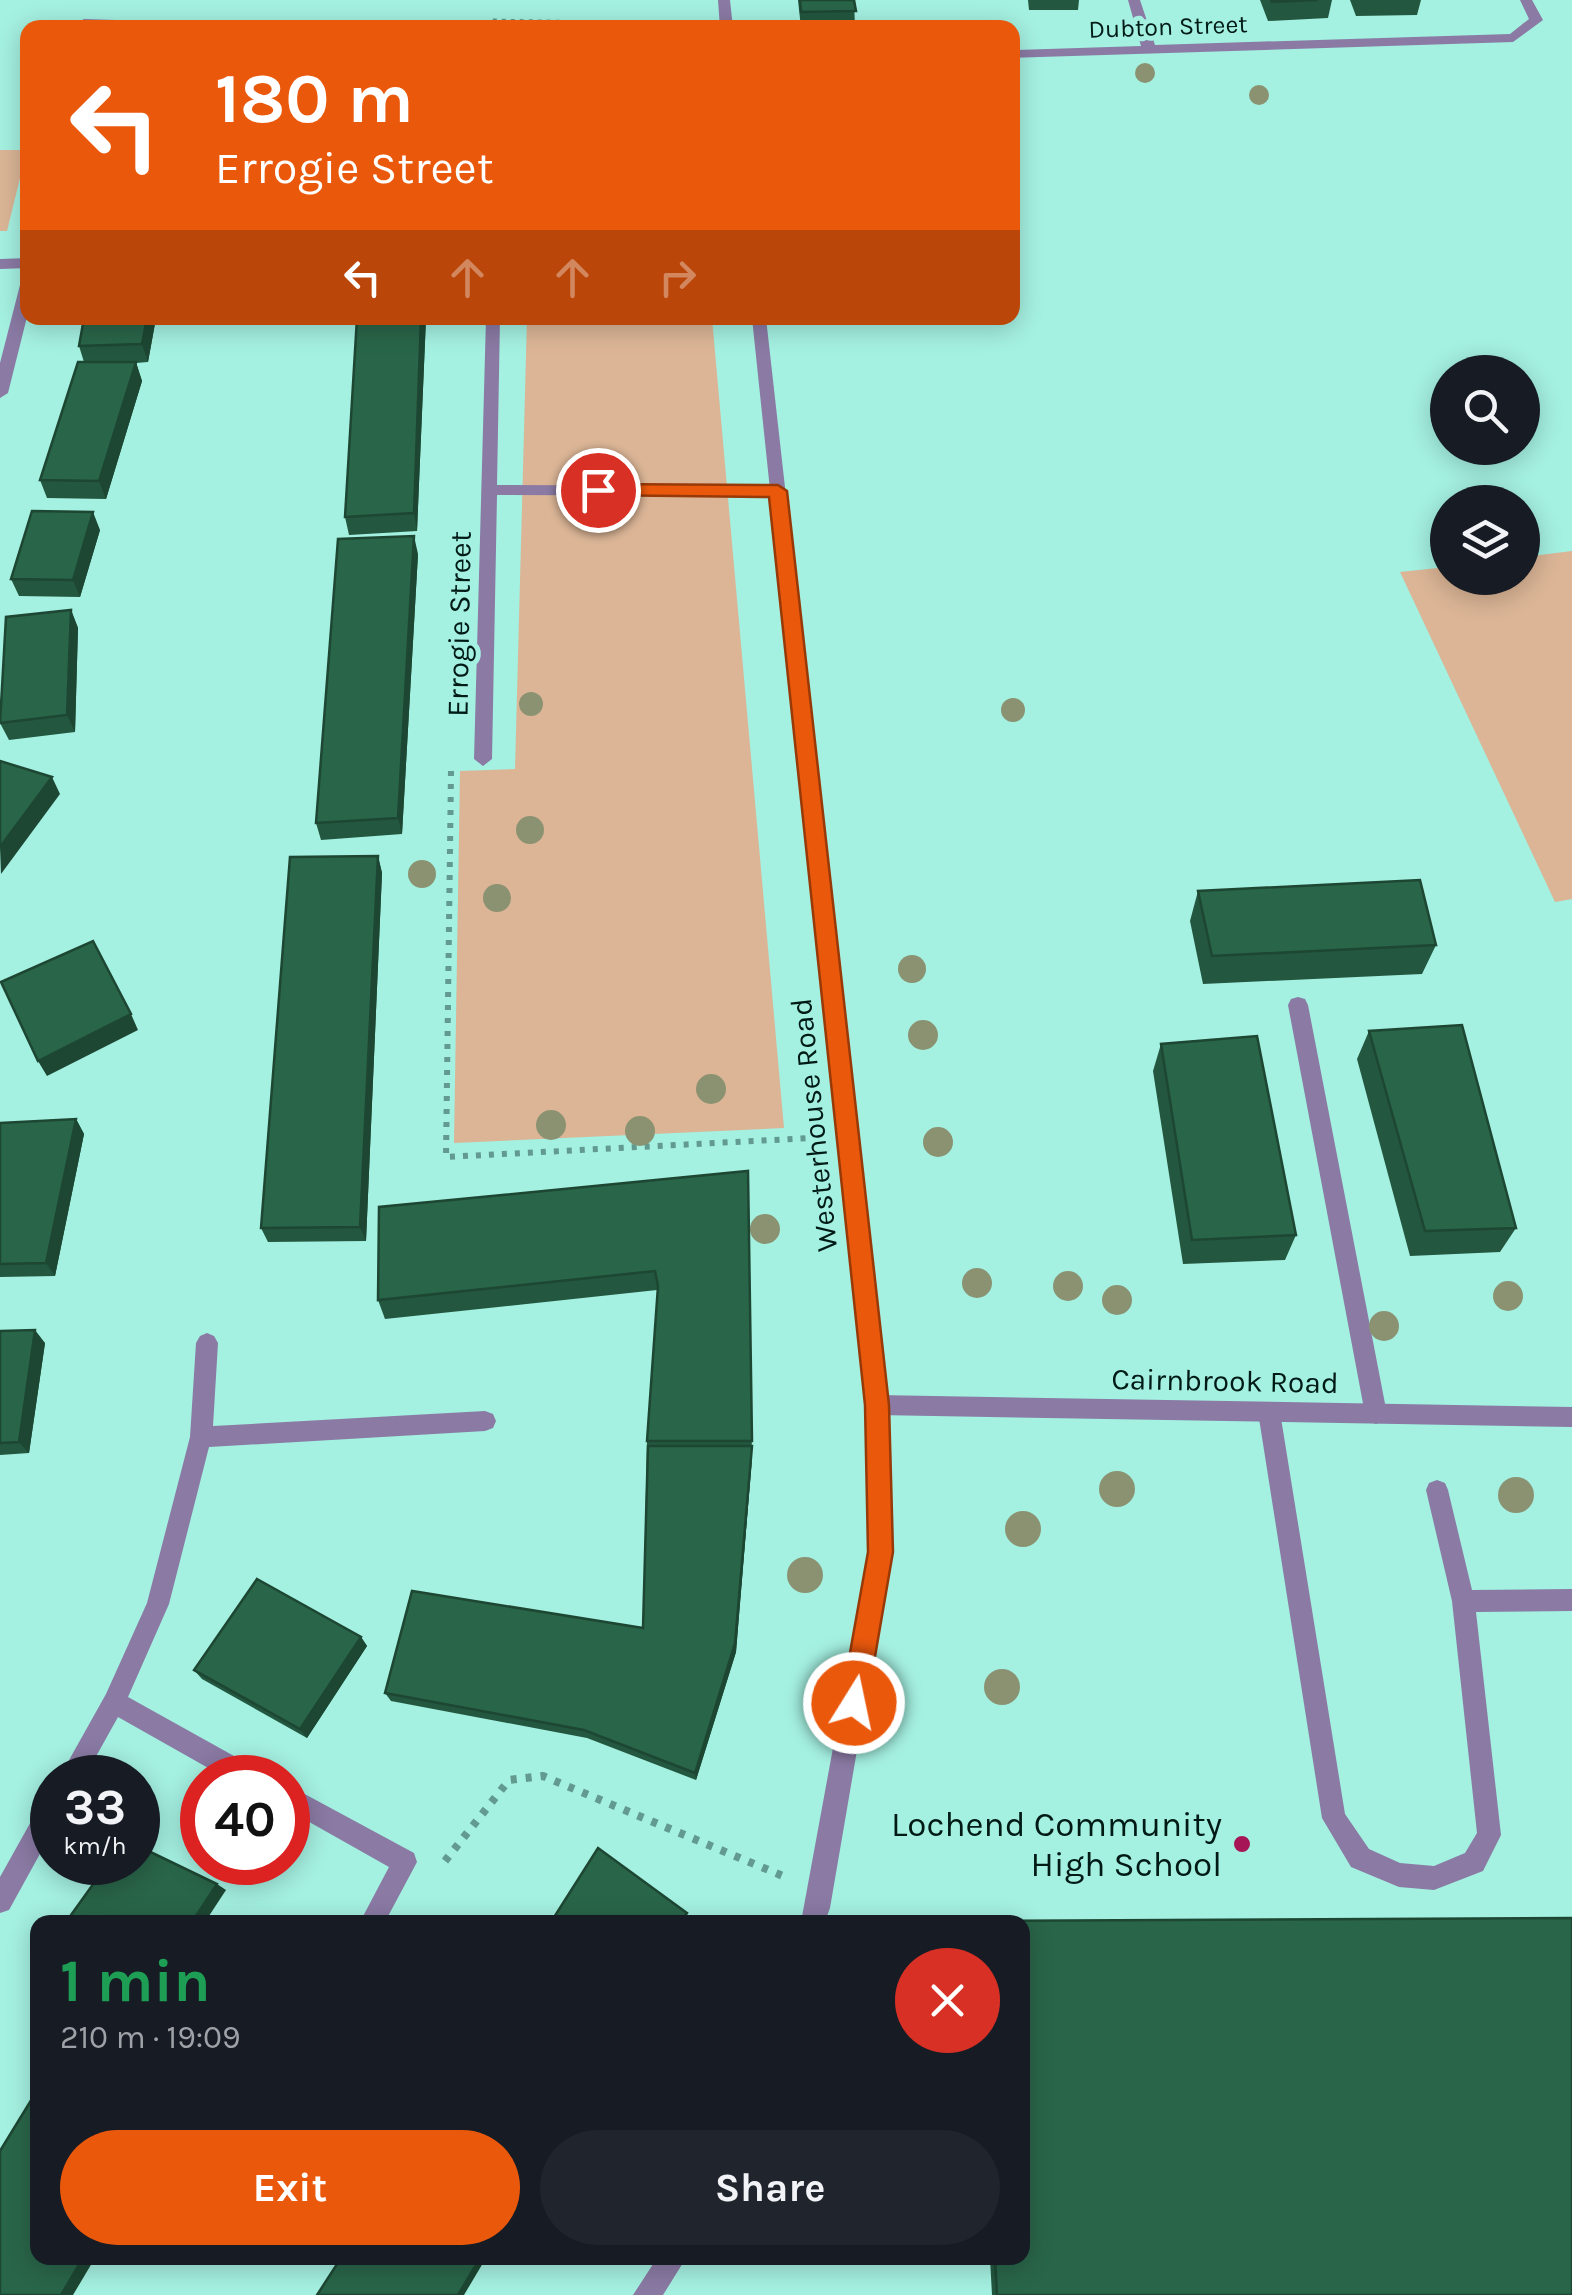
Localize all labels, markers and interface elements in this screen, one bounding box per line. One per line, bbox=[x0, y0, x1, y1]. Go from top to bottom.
street label: Dubton Street bbox=[1088, 9, 1248, 44]
text: 180 m bbox=[215, 58, 414, 140]
icon: left bbox=[50, 60, 180, 190]
text: Errogie Street bbox=[215, 142, 494, 194]
icon: left bbox=[335, 250, 390, 305]
icon: ahead bbox=[440, 250, 495, 305]
icon: ahead bbox=[545, 250, 600, 305]
icon: right bbox=[650, 250, 705, 305]
map controls bbox=[1430, 355, 1540, 595]
button: search bbox=[1430, 355, 1540, 465]
pin bbox=[556, 448, 641, 533]
icon: arrive bbox=[571, 463, 626, 518]
button: layers bbox=[1430, 485, 1540, 595]
street label: Errogie Street bbox=[439, 531, 479, 717]
street label: Westerhouse Road bbox=[783, 997, 845, 1253]
street label: Cairnbrook Road bbox=[1111, 1361, 1339, 1401]
position arrow bbox=[802, 1651, 906, 1755]
speed limit sign: 40 bbox=[180, 1755, 310, 1885]
text: 33 bbox=[64, 1778, 126, 1837]
place label: Lochend Community High School bbox=[891, 1804, 1222, 1885]
text: km/h bbox=[63, 1831, 127, 1860]
marker: Lochend Community High School bbox=[1231, 1833, 1253, 1855]
text: 1 min bbox=[60, 1946, 211, 2016]
button: close bbox=[895, 1948, 1000, 2053]
text: 210 m · 19:09 bbox=[60, 2019, 241, 2056]
button: Exit bbox=[60, 2130, 520, 2245]
button: Share bbox=[540, 2130, 1000, 2245]

